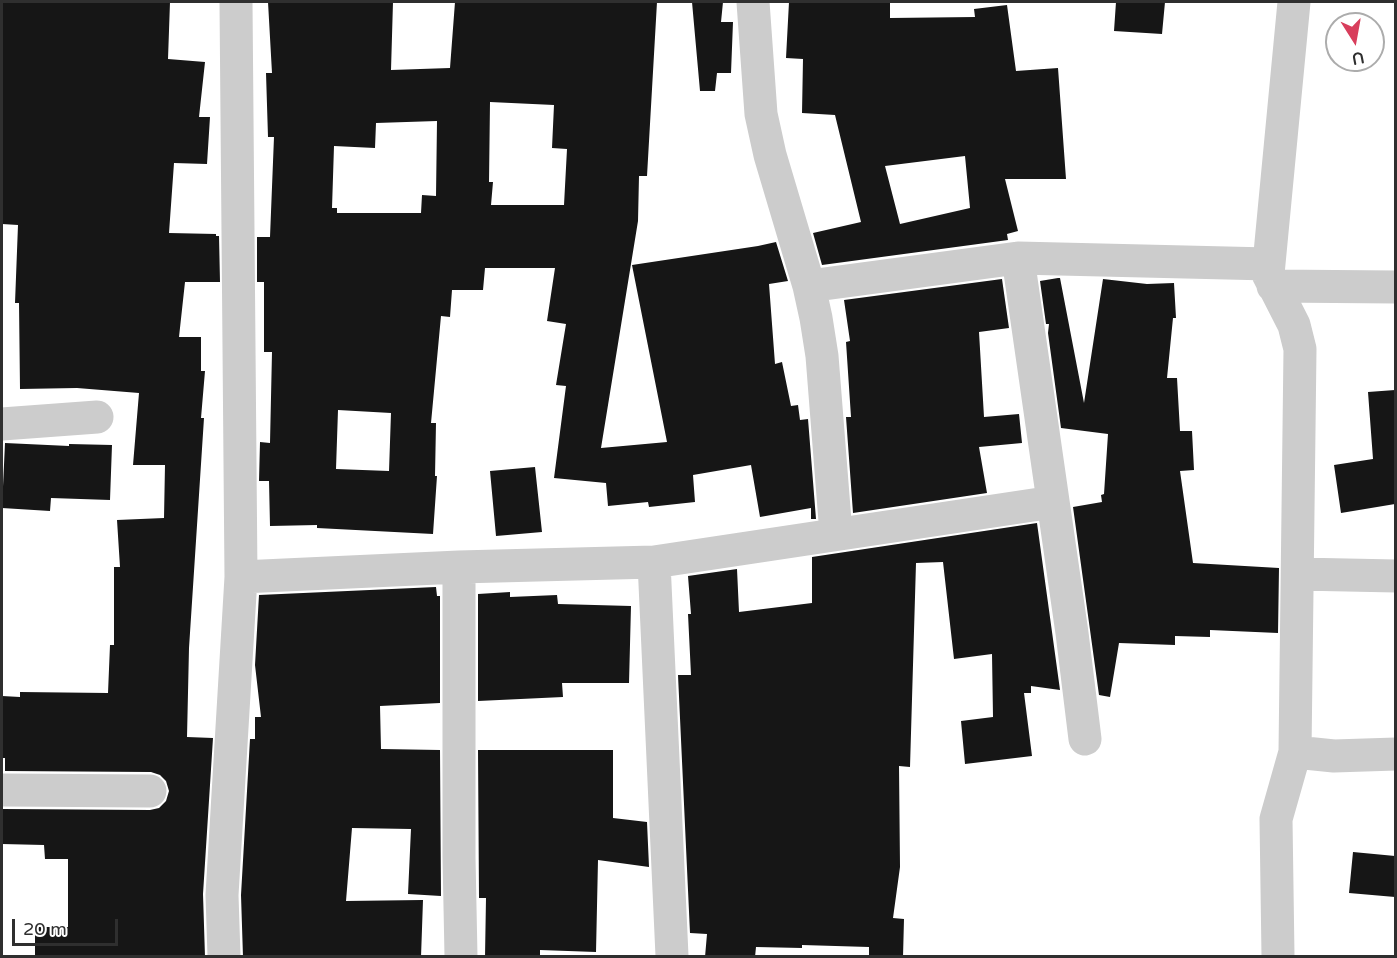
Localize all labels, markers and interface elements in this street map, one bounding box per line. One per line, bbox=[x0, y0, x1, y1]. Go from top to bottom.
north arrow bbox=[1325, 12, 1385, 72]
text: U bbox=[1350, 47, 1366, 69]
scale bar bbox=[15, 907, 122, 945]
text: 20 m bbox=[23, 918, 67, 940]

